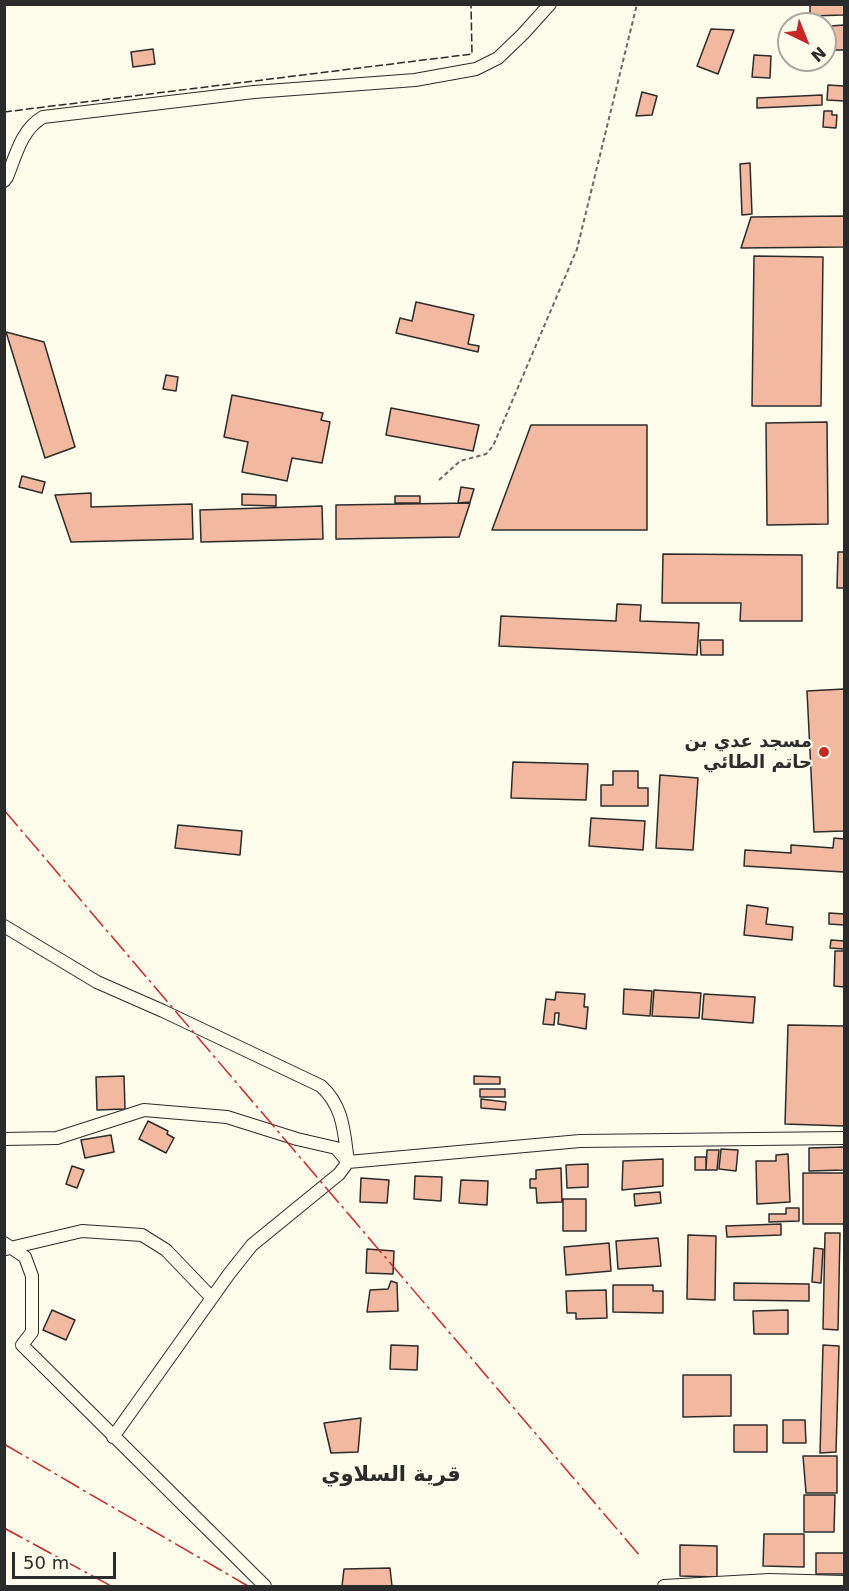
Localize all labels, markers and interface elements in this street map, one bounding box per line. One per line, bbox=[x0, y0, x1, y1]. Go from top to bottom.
north arrow bbox=[777, 12, 837, 72]
text: N bbox=[807, 43, 830, 66]
place label: مسجد عدي بن حاتم الطائي bbox=[684, 731, 812, 774]
marker: مسجد عدي بن حاتم الطائي bbox=[817, 745, 831, 759]
district label: قرية السلاوي bbox=[321, 1463, 461, 1489]
scale bar bbox=[15, 1540, 118, 1578]
text: 50 m bbox=[23, 1552, 69, 1573]

